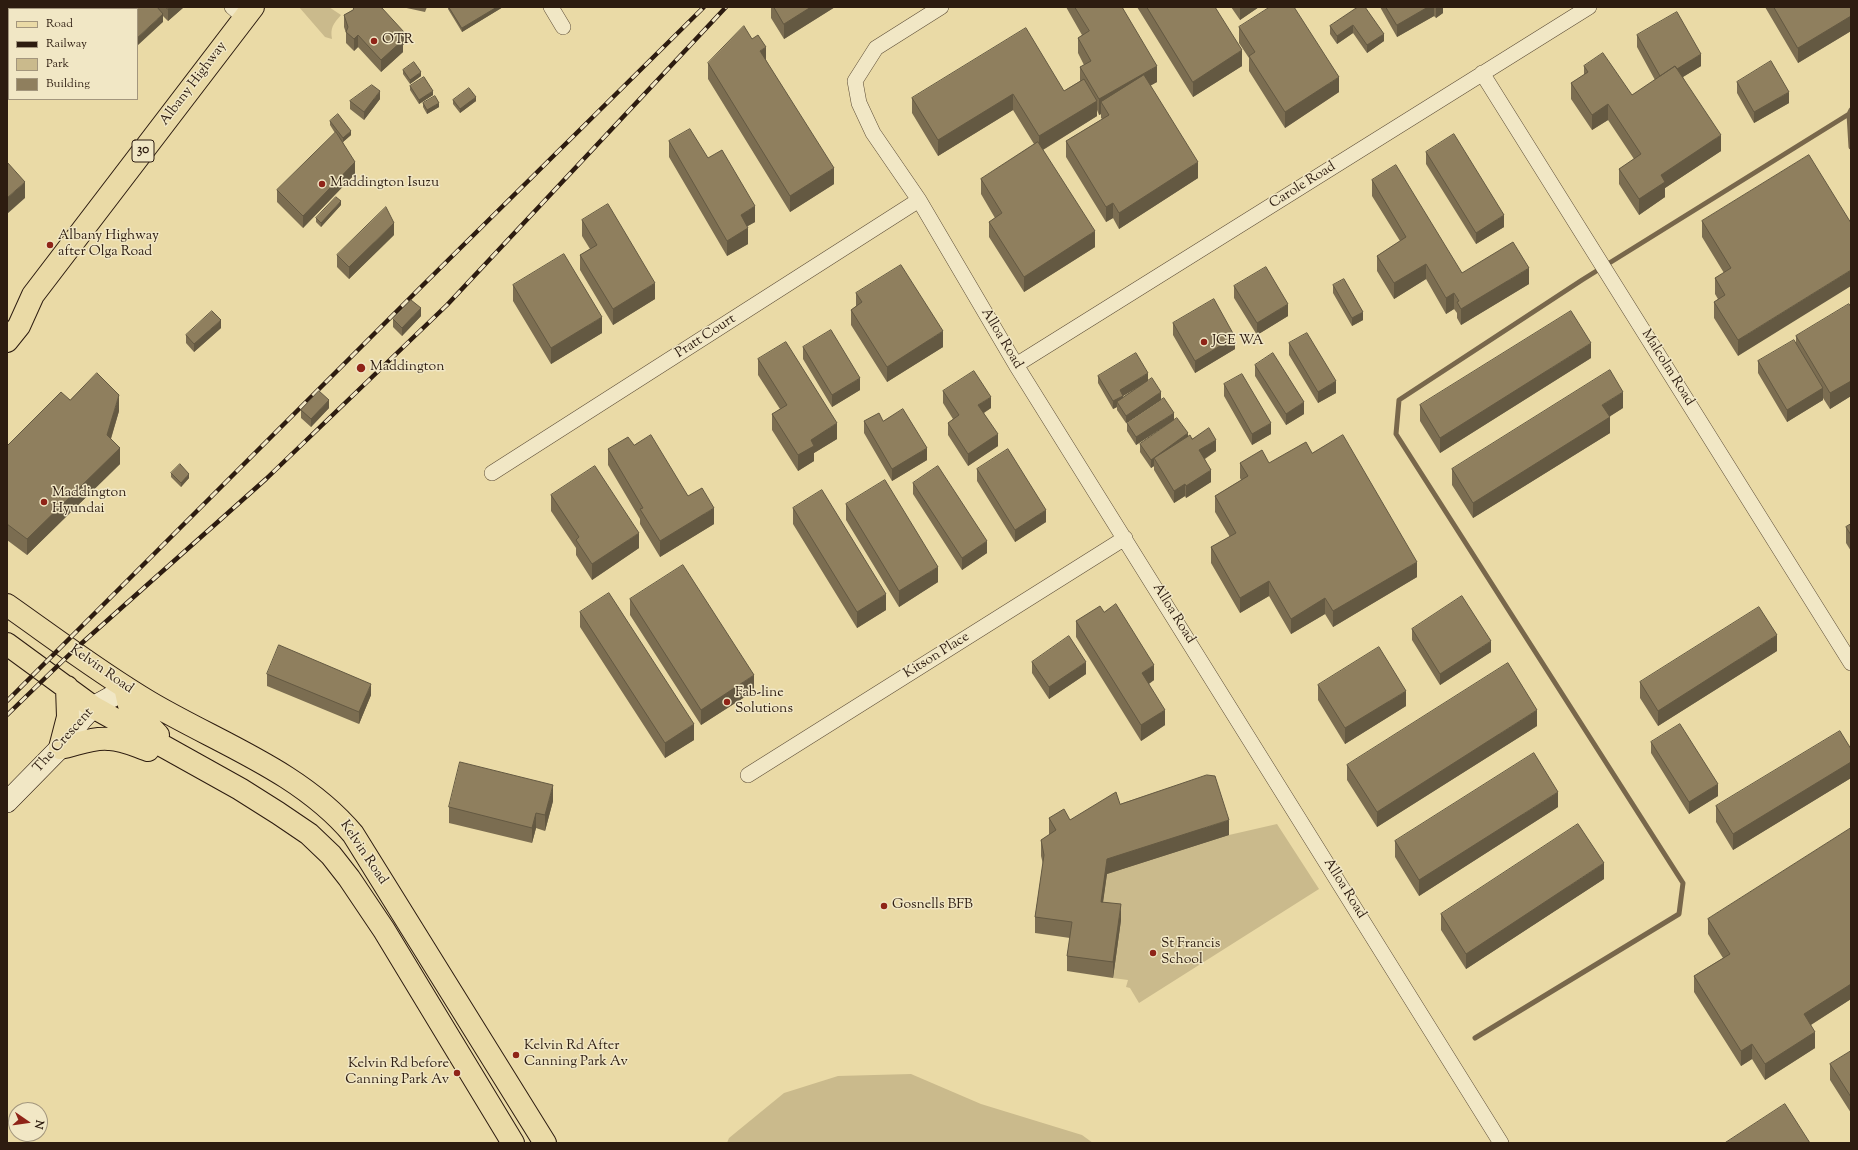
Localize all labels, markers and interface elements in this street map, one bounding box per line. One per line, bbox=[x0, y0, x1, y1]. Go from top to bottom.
legend bbox=[8, 8, 138, 100]
text: Road bbox=[46, 15, 73, 33]
place label: OTR bbox=[382, 33, 414, 49]
text: Railway bbox=[46, 35, 87, 53]
marker: OTR bbox=[369, 36, 379, 46]
street label: Albany Highway bbox=[157, 39, 231, 129]
text: Park bbox=[46, 55, 69, 73]
text: Building bbox=[46, 75, 90, 93]
road number: 30 bbox=[132, 140, 154, 162]
street label: Carole Road bbox=[1267, 159, 1339, 213]
place label: Maddington Isuzu bbox=[330, 176, 439, 192]
marker: Maddington Isuzu bbox=[317, 179, 327, 189]
place label: Albany Highway after Olga Road bbox=[58, 229, 159, 262]
marker: Albany Highway after Olga Road bbox=[45, 240, 55, 250]
street label: Alloa Road bbox=[976, 306, 1026, 372]
street label: Pratt Court bbox=[673, 311, 739, 363]
street label: Malcolm Road bbox=[1637, 327, 1697, 409]
place label: JCE WA bbox=[1212, 334, 1264, 350]
marker: JCE WA bbox=[1199, 337, 1209, 347]
place label: Maddington bbox=[370, 360, 444, 376]
marker: Maddington bbox=[355, 362, 367, 374]
place label: Maddington Hyundai bbox=[52, 486, 126, 518]
marker: Maddington Hyundai bbox=[39, 497, 49, 507]
street label: Alloa Road bbox=[1148, 581, 1198, 647]
street label: Kitson Place bbox=[901, 629, 973, 683]
street label: Kelvin Road bbox=[66, 642, 136, 698]
place label: Fab-line Solutions bbox=[735, 686, 793, 718]
marker: Fab-line Solutions bbox=[722, 697, 732, 707]
street label: The Crescent bbox=[30, 705, 98, 777]
street label: Kelvin Road bbox=[335, 818, 391, 888]
street label: Alloa Road bbox=[1319, 856, 1369, 922]
place label: Gosnells BFB bbox=[892, 898, 973, 914]
marker: Gosnells BFB bbox=[879, 901, 889, 911]
place label: St Francis School bbox=[1161, 937, 1220, 970]
marker: St Francis School bbox=[1148, 948, 1158, 958]
place label: Kelvin Rd After Canning Park Av bbox=[524, 1039, 628, 1072]
marker: Kelvin Rd After Canning Park Av bbox=[511, 1050, 521, 1060]
place label: Kelvin Rd before Canning Park Av bbox=[345, 1057, 449, 1090]
marker: Kelvin Rd before Canning Park Av bbox=[452, 1068, 462, 1078]
north arrow bbox=[8, 1102, 48, 1142]
text: N bbox=[30, 1118, 48, 1131]

